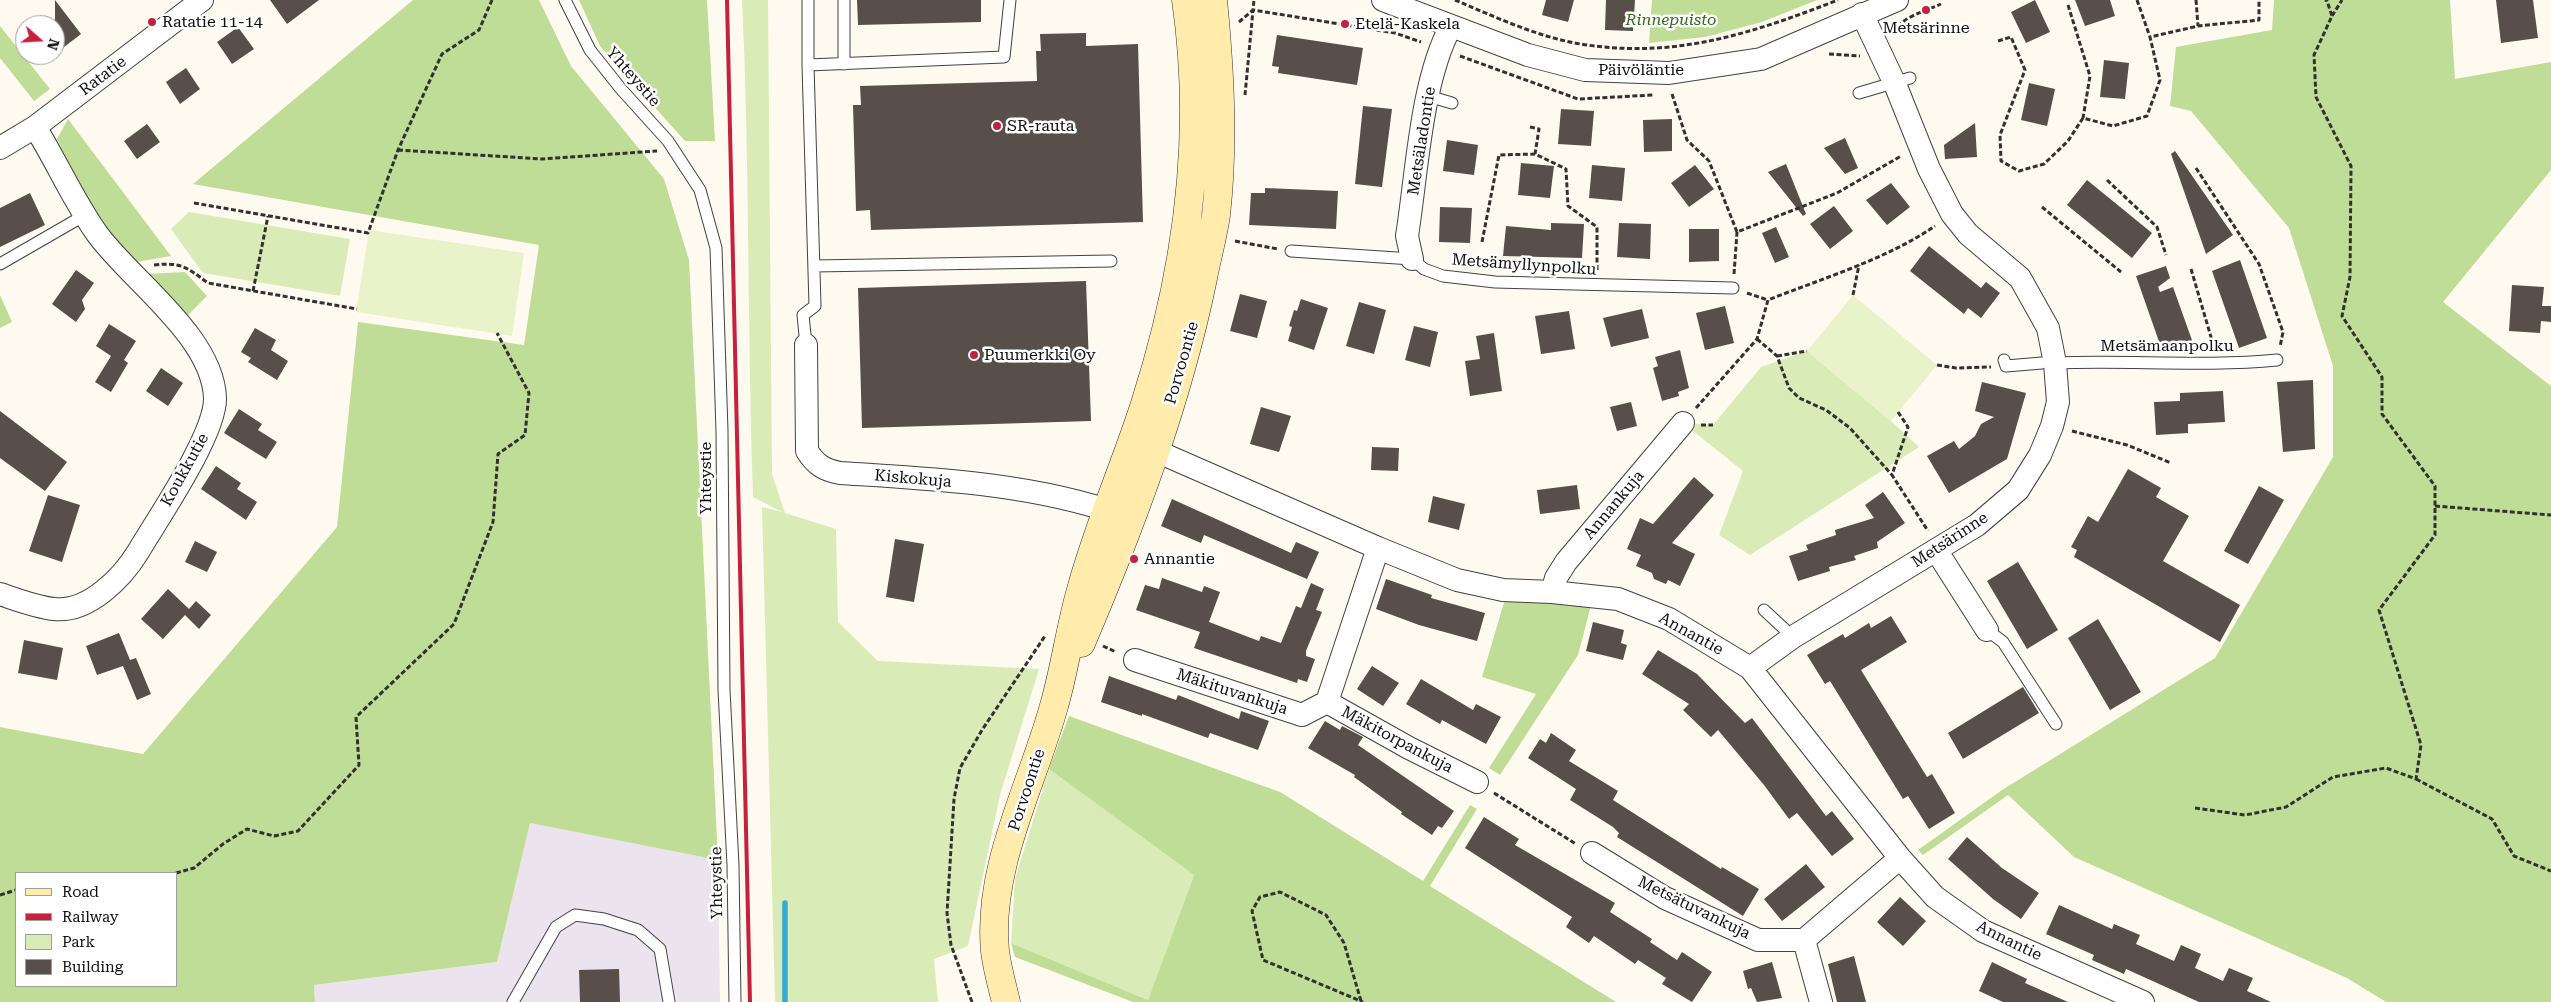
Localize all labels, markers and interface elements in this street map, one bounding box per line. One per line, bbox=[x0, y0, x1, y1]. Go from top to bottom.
marker: Metsärinne bbox=[1920, 4, 1932, 16]
park label: Rinnepuisto bbox=[1626, 10, 1716, 30]
place label: Ratatie 11-14 bbox=[162, 12, 263, 32]
place label: Etelä-Kaskela bbox=[1355, 14, 1460, 34]
north arrow bbox=[15, 15, 65, 65]
marker: Ratatie 11-14 bbox=[146, 16, 158, 28]
marker: Etelä-Kaskela bbox=[1339, 18, 1351, 30]
place label: Metsärinne bbox=[1882, 18, 1970, 38]
text: N bbox=[44, 37, 63, 52]
street label: Yhteystie bbox=[602, 43, 664, 111]
street label: Ratatie bbox=[76, 52, 130, 100]
street label: Päivöläntie bbox=[1598, 60, 1684, 80]
street label: Metsäladontie bbox=[1404, 85, 1440, 197]
place label: SR-rauta bbox=[1007, 116, 1074, 136]
marker: SR-rauta bbox=[991, 120, 1003, 132]
street label: Metsämyllynpolku bbox=[1451, 250, 1597, 280]
street label: Porvoontie bbox=[1161, 319, 1203, 407]
street label: Metsämaanpolku bbox=[2100, 336, 2234, 356]
place label: Puumerkki Oy bbox=[984, 345, 1096, 365]
marker: Puumerkki Oy bbox=[968, 349, 980, 361]
street label: Koukkutie bbox=[157, 430, 213, 510]
street label: Yhteystie bbox=[696, 442, 716, 514]
street label: Kiskokuja bbox=[874, 466, 952, 492]
street label: Annankuja bbox=[1580, 467, 1648, 543]
street label: Metsärinne bbox=[1908, 508, 1992, 572]
place label: Annantie bbox=[1144, 549, 1215, 569]
marker: Annantie bbox=[1128, 553, 1140, 565]
street label: Annantie bbox=[1655, 608, 1727, 660]
street label: Mäkituvankuja bbox=[1174, 665, 1290, 719]
street label: Mäkitorpankuja bbox=[1338, 703, 1456, 777]
street label: Porvoontie bbox=[1005, 746, 1049, 834]
street label: Yhteystie bbox=[707, 846, 727, 920]
legend bbox=[15, 872, 178, 987]
street label: Metsätuvankuja bbox=[1635, 872, 1753, 944]
text: Road bbox=[62, 883, 99, 901]
text: Railway bbox=[62, 908, 119, 926]
street label: Annantie bbox=[1973, 917, 2045, 965]
text: Park bbox=[62, 933, 95, 951]
text: Building bbox=[62, 958, 123, 976]

